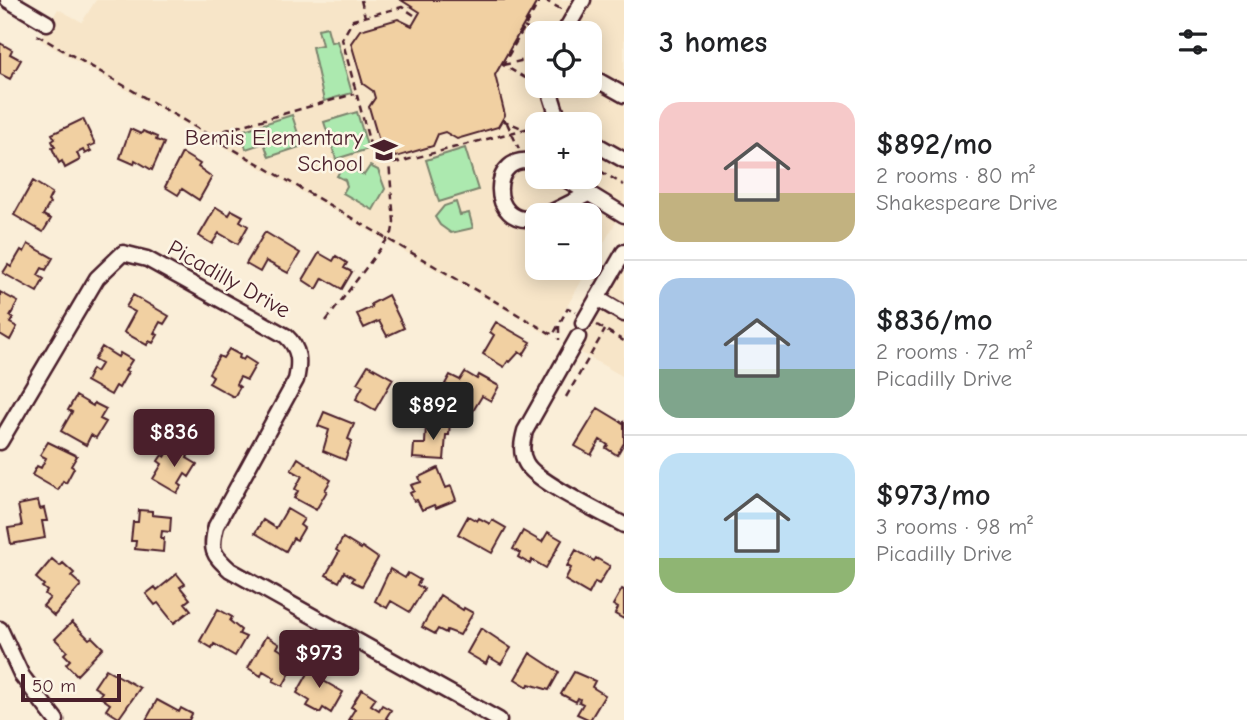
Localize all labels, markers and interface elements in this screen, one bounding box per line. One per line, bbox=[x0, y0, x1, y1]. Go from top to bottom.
map controls bbox=[525, 21, 602, 280]
button: locate bbox=[525, 21, 602, 98]
icon: filters bbox=[1174, 23, 1212, 61]
text: 3 homes bbox=[659, 25, 767, 60]
button: + bbox=[525, 112, 602, 189]
place label: Bemis Elementary School bbox=[185, 124, 364, 177]
text: $892/mo bbox=[876, 127, 993, 162]
icon: home bbox=[715, 130, 799, 214]
school or university icon: Bemis Elementary School bbox=[369, 135, 399, 165]
text: 2 rooms · 80 m² bbox=[876, 162, 1035, 189]
text: Shakespeare Drive bbox=[876, 189, 1058, 216]
button: − bbox=[525, 203, 602, 280]
street label: Picadilly Drive bbox=[163, 234, 295, 324]
text: $836/mo bbox=[876, 303, 992, 338]
icon: home bbox=[715, 306, 799, 390]
text: 2 rooms · 72 m² bbox=[876, 338, 1032, 365]
text: Picadilly Drive bbox=[876, 365, 1012, 392]
pin: $892 bbox=[392, 382, 474, 442]
text: $892 bbox=[408, 391, 458, 418]
pin: $836 bbox=[133, 410, 215, 469]
text: $836 bbox=[150, 418, 199, 445]
text: $973/mo bbox=[876, 478, 991, 513]
icon: home bbox=[715, 481, 799, 565]
text: 3 rooms · 98 m² bbox=[876, 513, 1033, 540]
text: Picadilly Drive bbox=[876, 540, 1012, 567]
pin: $973 bbox=[278, 630, 360, 690]
text: $973 bbox=[295, 639, 343, 666]
scale bar bbox=[21, 671, 121, 703]
text: 50 m bbox=[32, 675, 76, 697]

